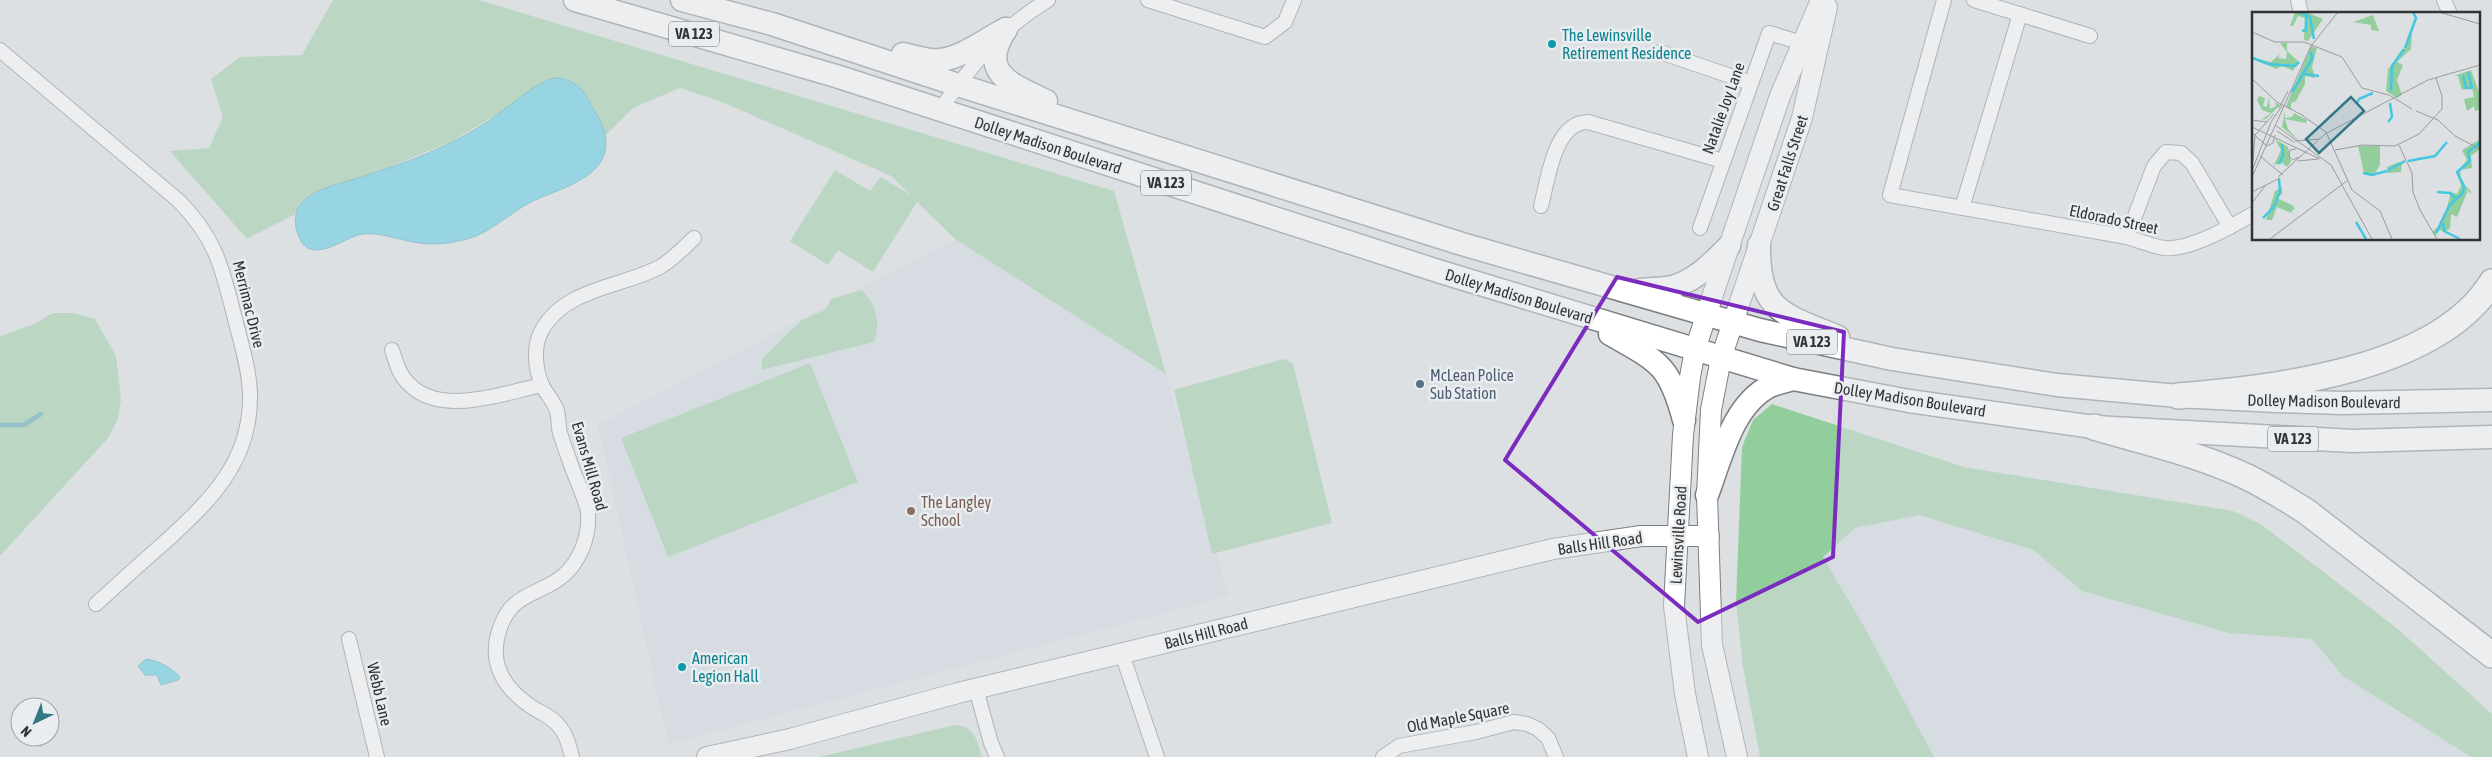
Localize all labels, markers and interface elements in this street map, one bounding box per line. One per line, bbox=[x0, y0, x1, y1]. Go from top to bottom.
inset map bbox=[2252, 12, 2480, 240]
road number: VA 123 bbox=[669, 22, 719, 46]
place label: The Lewinsville Retirement Residence bbox=[1562, 26, 1691, 62]
marker: The Lewinsville Retirement Residence bbox=[1546, 38, 1558, 50]
street label: Natalie Joy Lane bbox=[1698, 60, 1749, 157]
street label: Great Falls Street bbox=[1763, 112, 1811, 213]
street label: Dolley Madison Boulevard bbox=[972, 113, 1124, 178]
road number: VA 123 bbox=[1141, 170, 1191, 196]
street label: Eldorado Street bbox=[2068, 201, 2160, 237]
street label: Merrimac Drive bbox=[229, 259, 269, 349]
street label: Dolley Madison Boulevard bbox=[1443, 265, 1595, 328]
road number: VA 123 bbox=[1787, 330, 1837, 354]
place label: McLean Police Sub Station bbox=[1430, 366, 1514, 402]
marker: McLean Police Sub Station bbox=[1414, 378, 1426, 390]
street label: Dolley Madison Boulevard bbox=[1833, 378, 1987, 421]
street label: Dolley Madison Boulevard bbox=[2247, 391, 2401, 412]
street label: Evans Mill Road bbox=[569, 419, 611, 513]
road number: VA 123 bbox=[2268, 426, 2318, 452]
street label: Lewinsville Road bbox=[1666, 485, 1690, 585]
place label: The Langley School bbox=[921, 493, 991, 529]
marker: The Langley School bbox=[905, 505, 917, 517]
street label: Balls Hill Road bbox=[1556, 528, 1644, 558]
street label: Balls Hill Road bbox=[1162, 614, 1250, 652]
place label: American Legion Hall bbox=[692, 649, 759, 686]
street label: Webb Lane bbox=[364, 661, 396, 727]
marker: American Legion Hall bbox=[676, 661, 688, 673]
north arrow bbox=[10, 697, 60, 747]
street label: Old Maple Square bbox=[1405, 698, 1511, 737]
text: N bbox=[18, 723, 35, 740]

